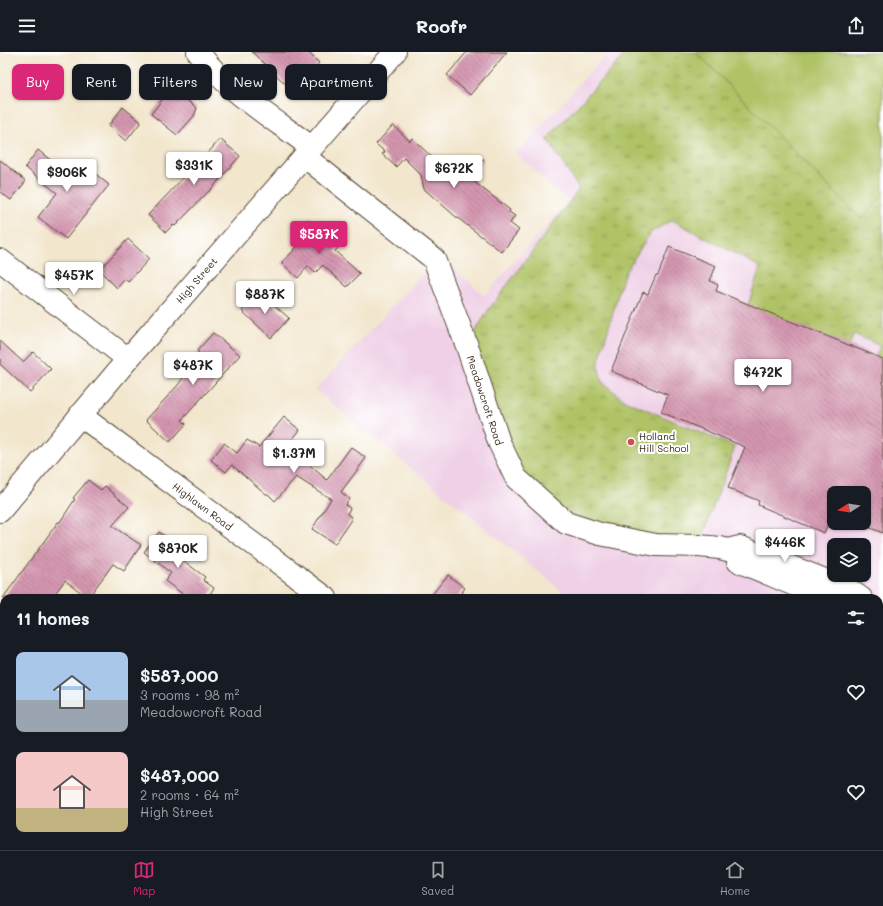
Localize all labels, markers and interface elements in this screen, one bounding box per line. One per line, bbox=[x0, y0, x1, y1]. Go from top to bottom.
text: Roofr bbox=[416, 14, 467, 38]
icon: menu bbox=[16, 15, 38, 37]
icon: share bbox=[845, 15, 867, 37]
chip: Buy bbox=[12, 64, 64, 100]
chip: Rent bbox=[72, 64, 131, 100]
chip: Filters bbox=[139, 64, 212, 100]
chip: New bbox=[220, 64, 277, 100]
chip: Apartment bbox=[285, 64, 387, 100]
pin: $331K bbox=[166, 152, 222, 186]
pin: $672K bbox=[426, 155, 482, 189]
text: $331K bbox=[175, 156, 213, 173]
pin: $906K bbox=[39, 159, 95, 193]
text: $672K bbox=[435, 159, 473, 176]
text: $906K bbox=[47, 163, 87, 180]
pin: $587K bbox=[291, 221, 347, 255]
text: $587K bbox=[299, 225, 339, 242]
street label: High Street bbox=[173, 254, 220, 306]
pin: $457K bbox=[46, 262, 102, 296]
text: $457K bbox=[54, 266, 94, 283]
pin: $887K bbox=[237, 281, 293, 315]
text: $887K bbox=[245, 285, 285, 302]
pin: $487K bbox=[165, 352, 221, 386]
street label: Meadowcroft Road bbox=[464, 353, 507, 447]
text: $487K bbox=[173, 356, 213, 373]
pin: $472K bbox=[735, 359, 791, 393]
text: $472K bbox=[743, 363, 783, 380]
place label: Holland Hill School bbox=[639, 429, 689, 455]
marker: Holland Hill School bbox=[626, 437, 636, 447]
pin: $1.37M bbox=[261, 440, 327, 474]
text: $1.37M bbox=[272, 444, 316, 461]
street label: Highlawn Road bbox=[170, 479, 236, 533]
north arrow bbox=[827, 486, 871, 530]
map controls bbox=[827, 486, 871, 582]
pin: $446K bbox=[757, 529, 813, 563]
text: $446K bbox=[765, 533, 805, 550]
pin: $870K bbox=[150, 535, 206, 569]
button: layers bbox=[827, 538, 871, 582]
text: $870K bbox=[158, 539, 198, 556]
text: 11 homes bbox=[16, 607, 90, 629]
icon: filters bbox=[845, 607, 867, 629]
text: $587,000 bbox=[140, 664, 218, 686]
icon: home bbox=[48, 668, 96, 716]
icon: heart bbox=[845, 681, 867, 703]
text: 3 rooms · 98 m² bbox=[140, 686, 239, 703]
text: Meadowcroft Road bbox=[140, 703, 262, 720]
text: $487,000 bbox=[140, 764, 219, 786]
icon: home bbox=[48, 768, 96, 816]
icon: heart bbox=[845, 781, 867, 803]
text: 2 rooms · 64 m² bbox=[140, 786, 239, 803]
text: High Street bbox=[140, 803, 214, 820]
tab: Map bbox=[133, 859, 155, 898]
tab: Saved bbox=[421, 859, 454, 898]
tab: Home bbox=[720, 859, 750, 898]

